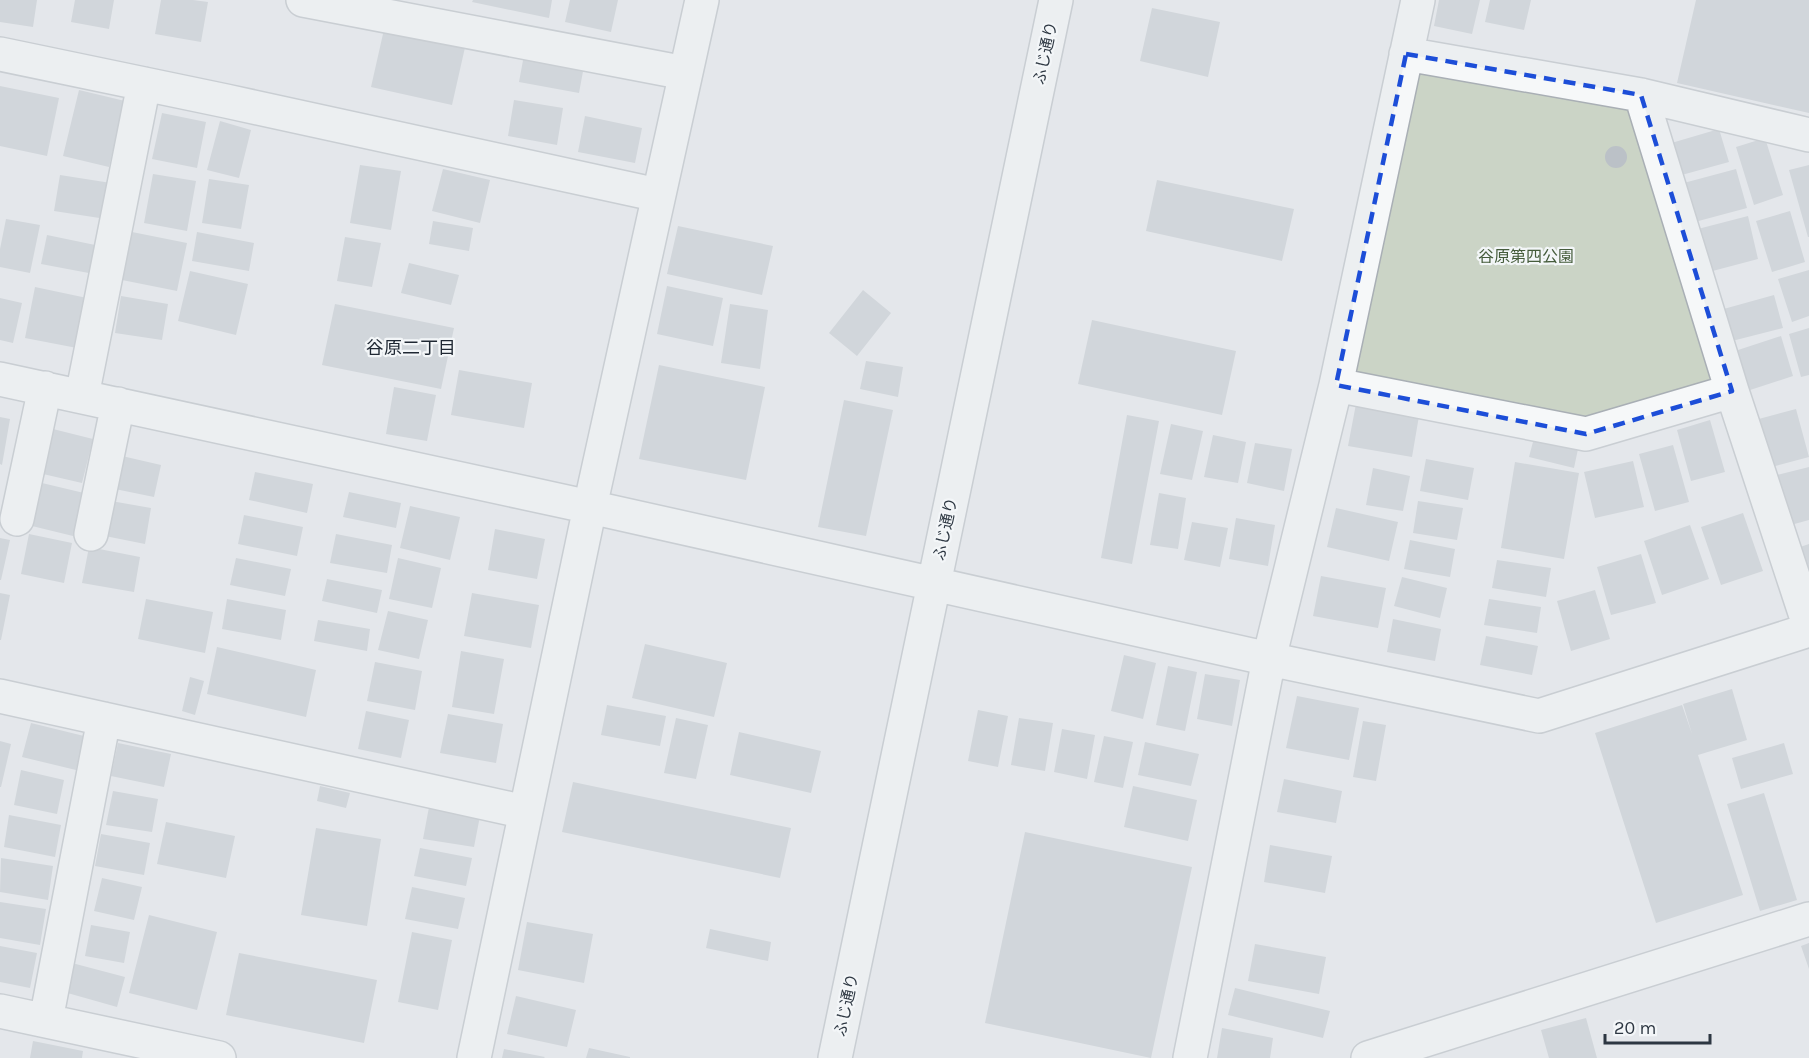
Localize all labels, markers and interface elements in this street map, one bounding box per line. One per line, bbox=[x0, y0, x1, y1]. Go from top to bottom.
street label: ふじ通り bbox=[1029, 20, 1061, 86]
park label: 谷原第四公園 bbox=[1478, 247, 1574, 266]
district label: 谷原二丁目 bbox=[366, 337, 456, 359]
street label: ふじ通り bbox=[929, 496, 961, 562]
street label: ふじ通り bbox=[830, 972, 862, 1038]
scale bar bbox=[1605, 1007, 1710, 1045]
text: 20 m bbox=[1614, 1017, 1656, 1039]

